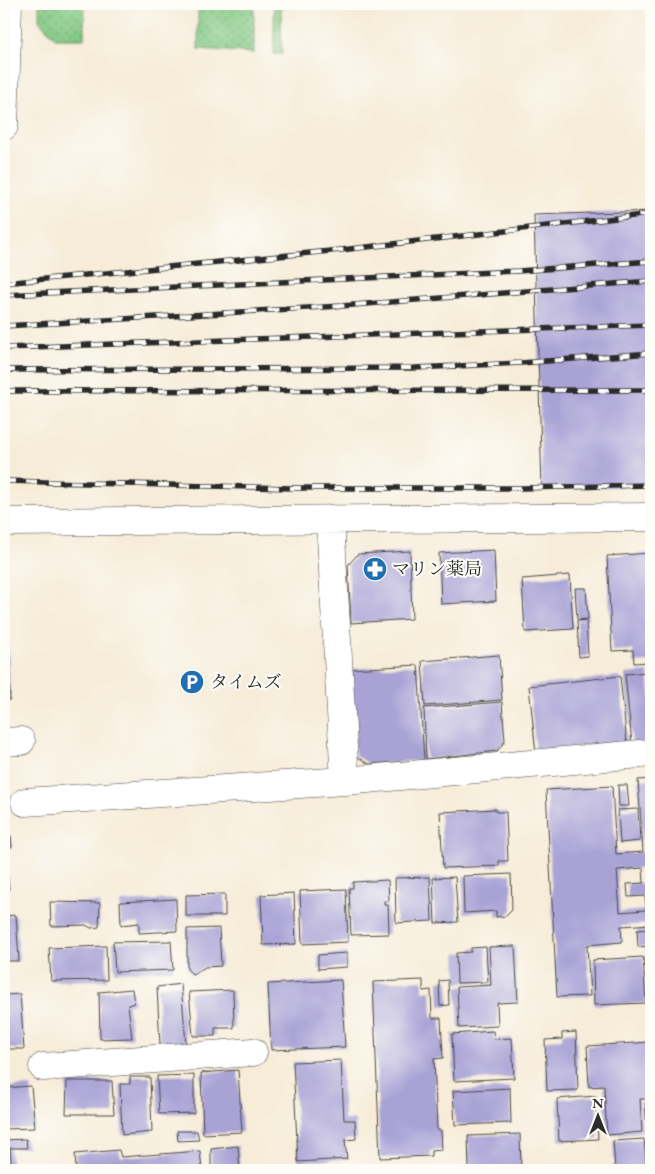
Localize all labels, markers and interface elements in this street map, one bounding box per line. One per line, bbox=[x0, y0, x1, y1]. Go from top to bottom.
pharmacy icon: マリン薬局 bbox=[362, 556, 388, 582]
place label: マリン薬局 bbox=[392, 557, 482, 580]
parking icon: タイムズ bbox=[179, 669, 205, 695]
place label: タイムズ bbox=[210, 670, 282, 693]
north arrow bbox=[572, 1092, 622, 1142]
text: N bbox=[592, 1094, 604, 1112]

